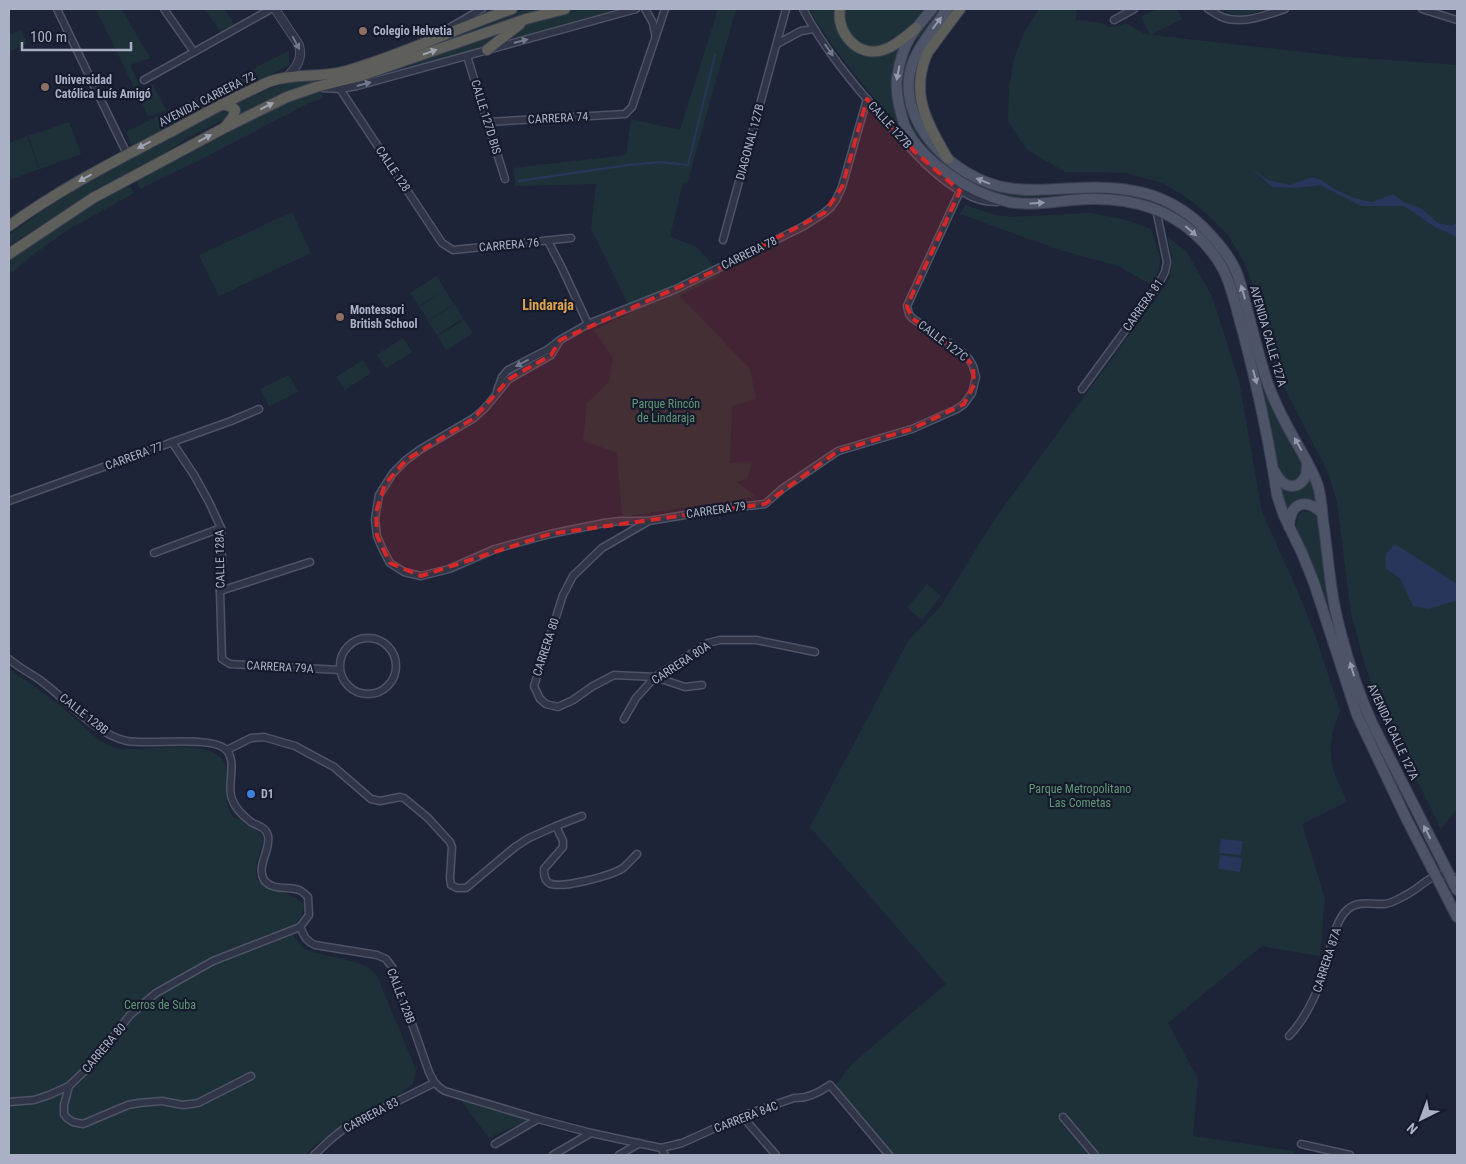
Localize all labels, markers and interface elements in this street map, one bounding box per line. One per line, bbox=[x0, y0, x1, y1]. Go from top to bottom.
one-way arrow bbox=[932, 17, 943, 30]
scale bar bbox=[22, 20, 131, 52]
place label: Colegio Helvetia bbox=[373, 24, 452, 38]
marker: Colegio Helvetia bbox=[357, 25, 369, 37]
text: 100 m bbox=[30, 28, 67, 46]
one-way arrow bbox=[292, 36, 300, 50]
one-way arrow bbox=[513, 36, 528, 44]
one-way arrow bbox=[824, 43, 834, 57]
one-way arrow bbox=[422, 48, 437, 56]
one-way arrow bbox=[894, 65, 902, 81]
street label: AVENIDA CARRERA 72 bbox=[156, 69, 258, 129]
place label: Universidad Católica Luís Amigó bbox=[55, 73, 151, 101]
street label: CALLE 127D BIS bbox=[468, 78, 504, 156]
one-way arrow bbox=[357, 80, 372, 88]
marker: Universidad Católica Luís Amigó bbox=[39, 81, 51, 93]
street label: CALLE 127B bbox=[865, 99, 915, 151]
one-way arrow bbox=[260, 102, 274, 110]
street label: DIAGONAL 127B bbox=[733, 102, 767, 182]
street label: CARRERA 74 bbox=[528, 109, 589, 127]
one-way arrow bbox=[198, 134, 213, 142]
one-way arrow bbox=[137, 141, 151, 149]
street label: CALLE 128 bbox=[373, 144, 413, 194]
one-way arrow bbox=[77, 174, 92, 182]
one-way arrow bbox=[975, 177, 990, 185]
one-way arrow bbox=[1029, 199, 1045, 207]
one-way arrow bbox=[1185, 226, 1198, 237]
street label: CARRERA 78 bbox=[719, 233, 779, 273]
street label: CARRERA 76 bbox=[478, 235, 540, 255]
street label: CARRERA 81 bbox=[1120, 276, 1166, 334]
street label: AVENIDA CALLE 127A bbox=[1247, 284, 1289, 388]
one-way arrow bbox=[1238, 285, 1246, 300]
district label: Lindaraja bbox=[522, 297, 574, 313]
place label: Montessori British School bbox=[350, 303, 417, 331]
marker: Montessori British School bbox=[334, 311, 346, 323]
street label: CALLE 127C bbox=[915, 318, 971, 364]
one-way arrow bbox=[515, 358, 529, 367]
one-way arrow bbox=[1251, 370, 1259, 385]
park label: Parque Rincón de Lindaraja bbox=[632, 397, 700, 425]
one-way arrow bbox=[1293, 438, 1302, 451]
street label: CARRERA 77 bbox=[103, 439, 165, 473]
street label: CARRERA 79 bbox=[685, 499, 747, 521]
street label: CALLE 128A bbox=[212, 530, 228, 588]
street label: CARRERA 80 bbox=[530, 616, 562, 678]
street label: CARRERA 80A bbox=[649, 639, 713, 687]
street label: CARRERA 79A bbox=[246, 658, 314, 676]
one-way arrow bbox=[1347, 661, 1355, 676]
street label: AVENIDA CALLE 127A bbox=[1365, 682, 1421, 782]
street label: CALLE 128B bbox=[57, 691, 111, 737]
park label: Parque Metropolitano Las Cometas bbox=[1029, 782, 1131, 810]
place label: D1 bbox=[261, 787, 274, 801]
marker: D1 bbox=[245, 788, 257, 800]
one-way arrow bbox=[1423, 825, 1431, 839]
street label: CARRERA 87A bbox=[1310, 926, 1344, 994]
street label: CALLE 128B bbox=[384, 966, 418, 1026]
park label: Cerros de Suba bbox=[124, 998, 196, 1012]
street label: CARRERA 80 bbox=[79, 1020, 129, 1076]
north arrow bbox=[1396, 1094, 1446, 1144]
street label: CARRERA 83 bbox=[341, 1095, 401, 1135]
street label: CARRERA 84C bbox=[712, 1098, 780, 1136]
text: N bbox=[1404, 1120, 1421, 1137]

